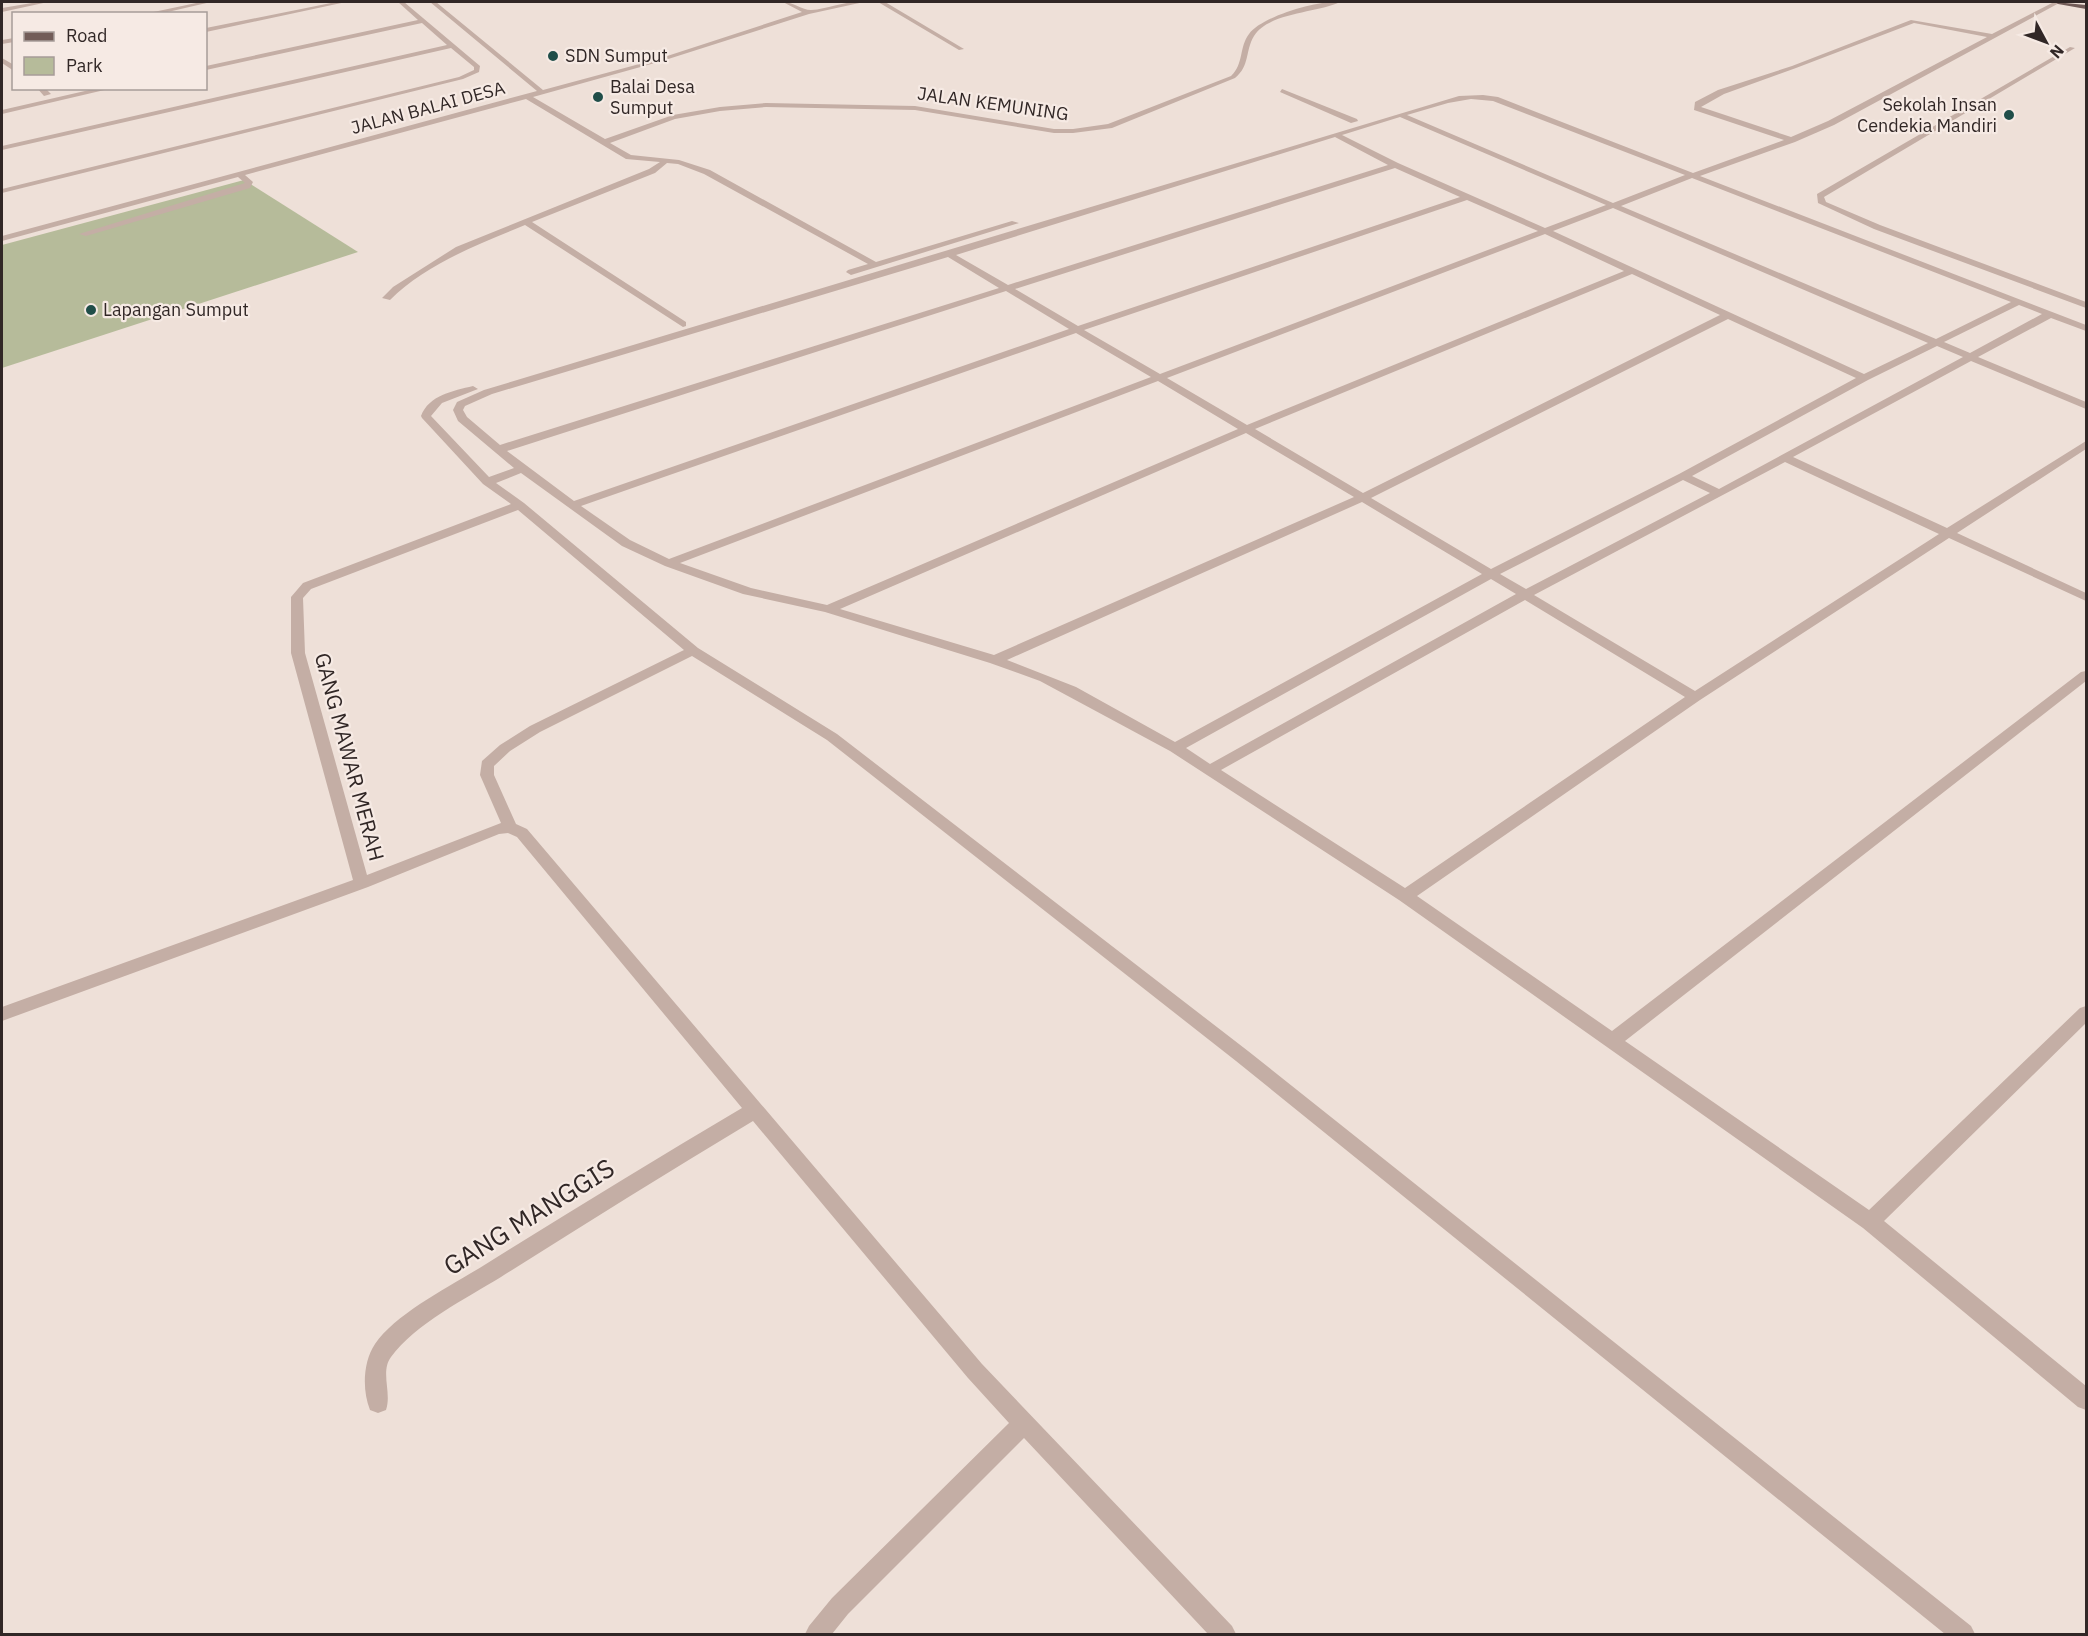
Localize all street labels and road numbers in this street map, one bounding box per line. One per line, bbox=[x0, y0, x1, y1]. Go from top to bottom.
street label: JALAN BALAI DESA bbox=[348, 76, 508, 139]
street label: JALAN KEMUNING bbox=[916, 82, 1070, 125]
street label: GANG MAWAR MERAH bbox=[309, 650, 391, 864]
street label: GANG MANGGIS bbox=[437, 1150, 620, 1282]

